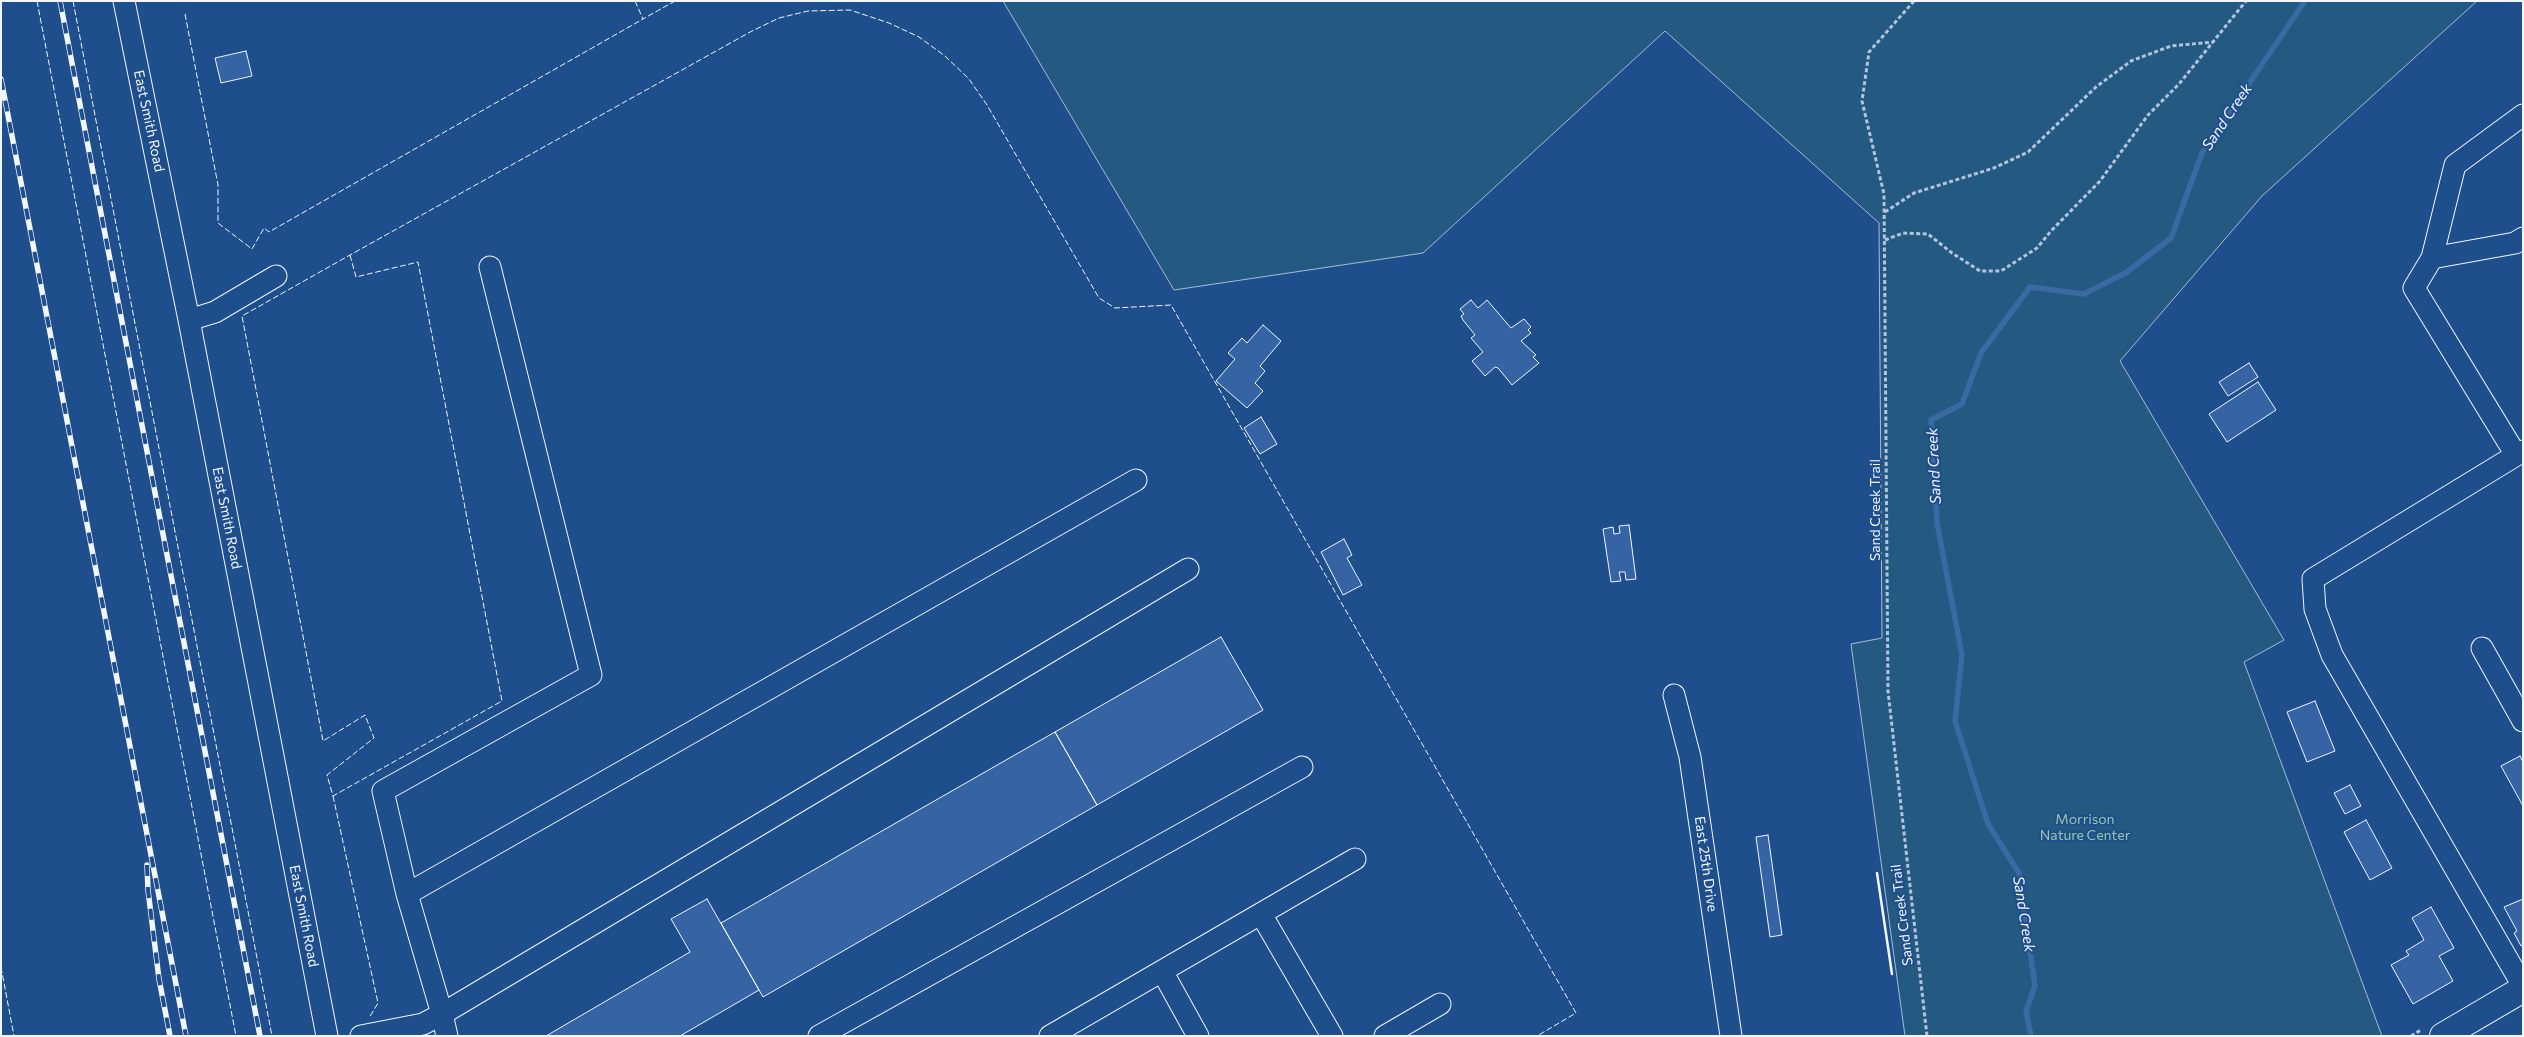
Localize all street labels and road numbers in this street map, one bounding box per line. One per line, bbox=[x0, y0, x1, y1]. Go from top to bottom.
street label: East Smith Road bbox=[130, 69, 168, 173]
street label: Sand Creek Trail bbox=[1867, 459, 1883, 561]
street label: East Smith Road bbox=[209, 466, 245, 570]
street label: East 25th Drive bbox=[1691, 815, 1721, 913]
street label: Sand Creek Trail bbox=[1887, 863, 1917, 967]
street label: East Smith Road bbox=[286, 864, 322, 968]

